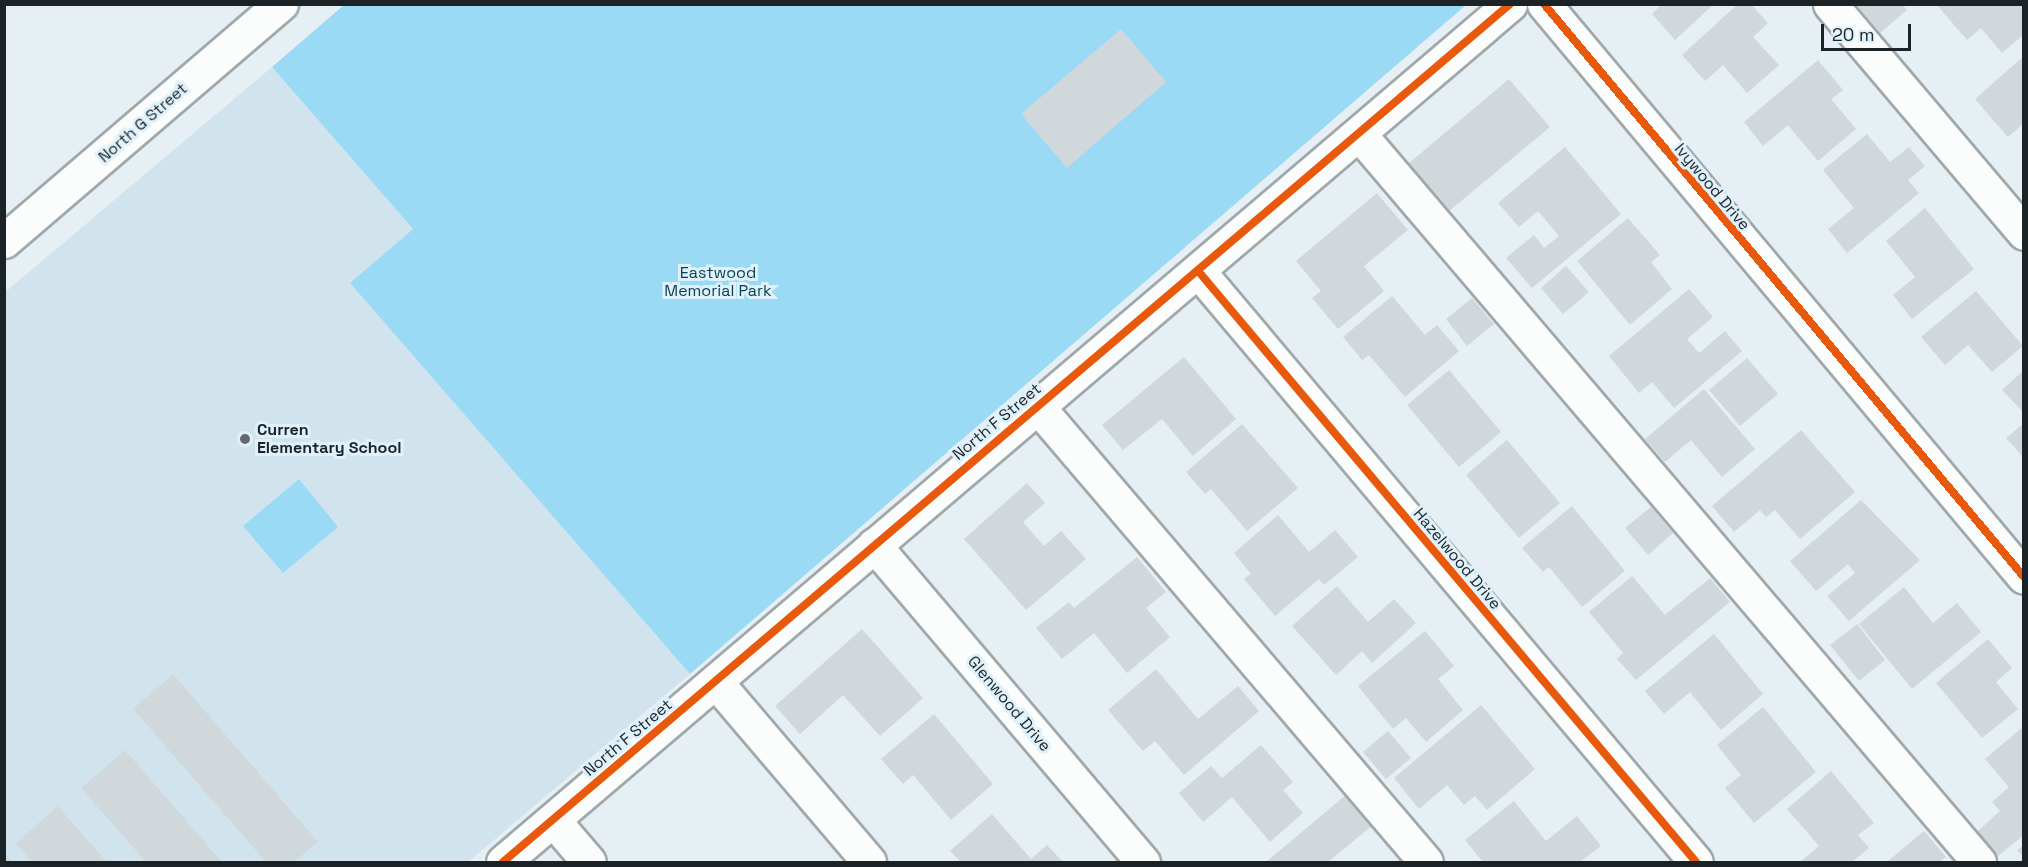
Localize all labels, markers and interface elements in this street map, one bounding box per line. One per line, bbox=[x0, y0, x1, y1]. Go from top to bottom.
scale bar bbox=[1824, 12, 1914, 50]
text: 20 m bbox=[1832, 23, 1875, 46]
street label: North G Street bbox=[95, 79, 191, 167]
street label: Ivywood Drive bbox=[1670, 140, 1754, 234]
park label: Eastwood Memorial Park bbox=[664, 263, 772, 301]
street label: North F Street bbox=[949, 379, 1045, 465]
place label: Curren Elementary School bbox=[257, 420, 401, 458]
marker: Curren Elementary School bbox=[238, 432, 252, 446]
street label: Hazelwood Drive bbox=[1409, 504, 1505, 614]
street label: Glenwood Drive bbox=[963, 652, 1055, 756]
street label: North F Street bbox=[580, 695, 676, 781]

